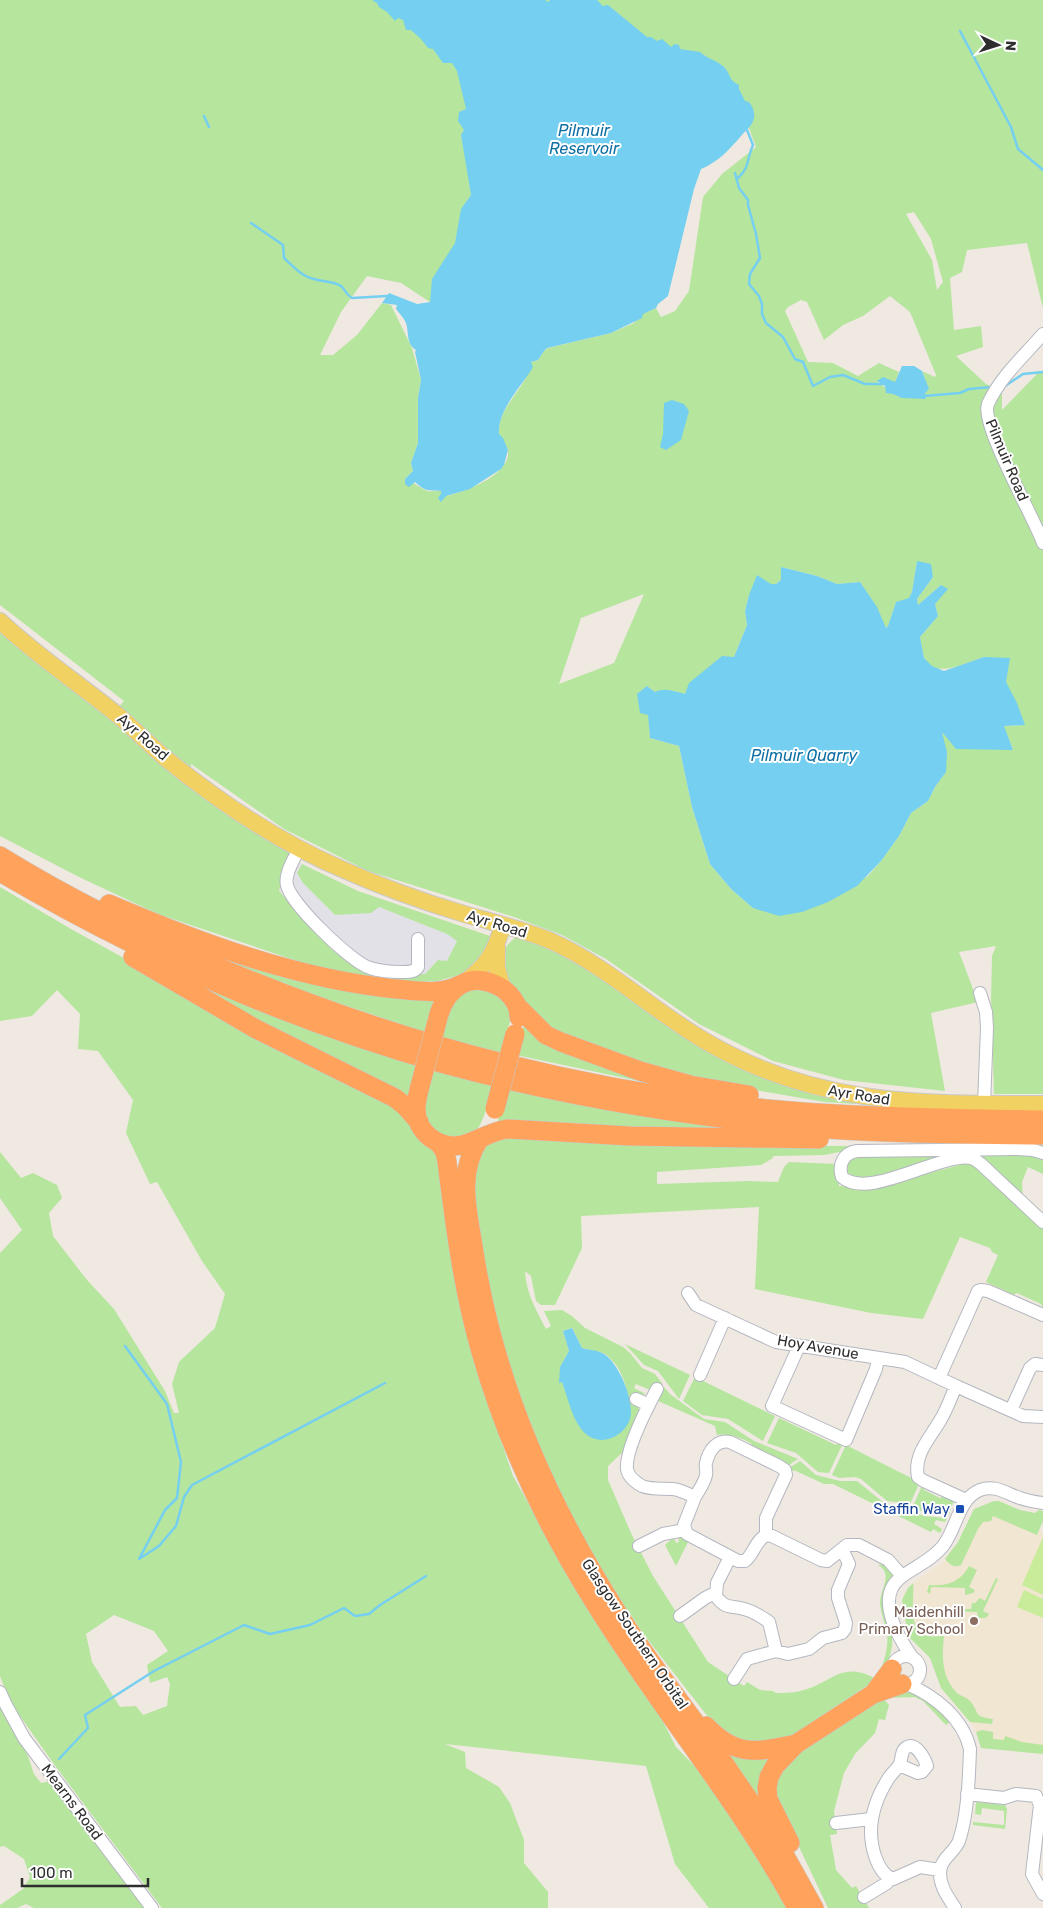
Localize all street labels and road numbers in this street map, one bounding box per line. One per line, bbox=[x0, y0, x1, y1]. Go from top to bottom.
street label: Pilmuir Road bbox=[982, 416, 1032, 504]
street label: Ayr Road bbox=[114, 710, 172, 764]
street label: Ayr Road bbox=[465, 906, 529, 942]
street label: Ayr Road bbox=[827, 1081, 891, 1109]
street label: Hoy Avenue bbox=[776, 1331, 860, 1363]
street label: Glasgow Southern Orbital bbox=[578, 1555, 692, 1713]
street label: Mearns Road bbox=[38, 1761, 106, 1843]

